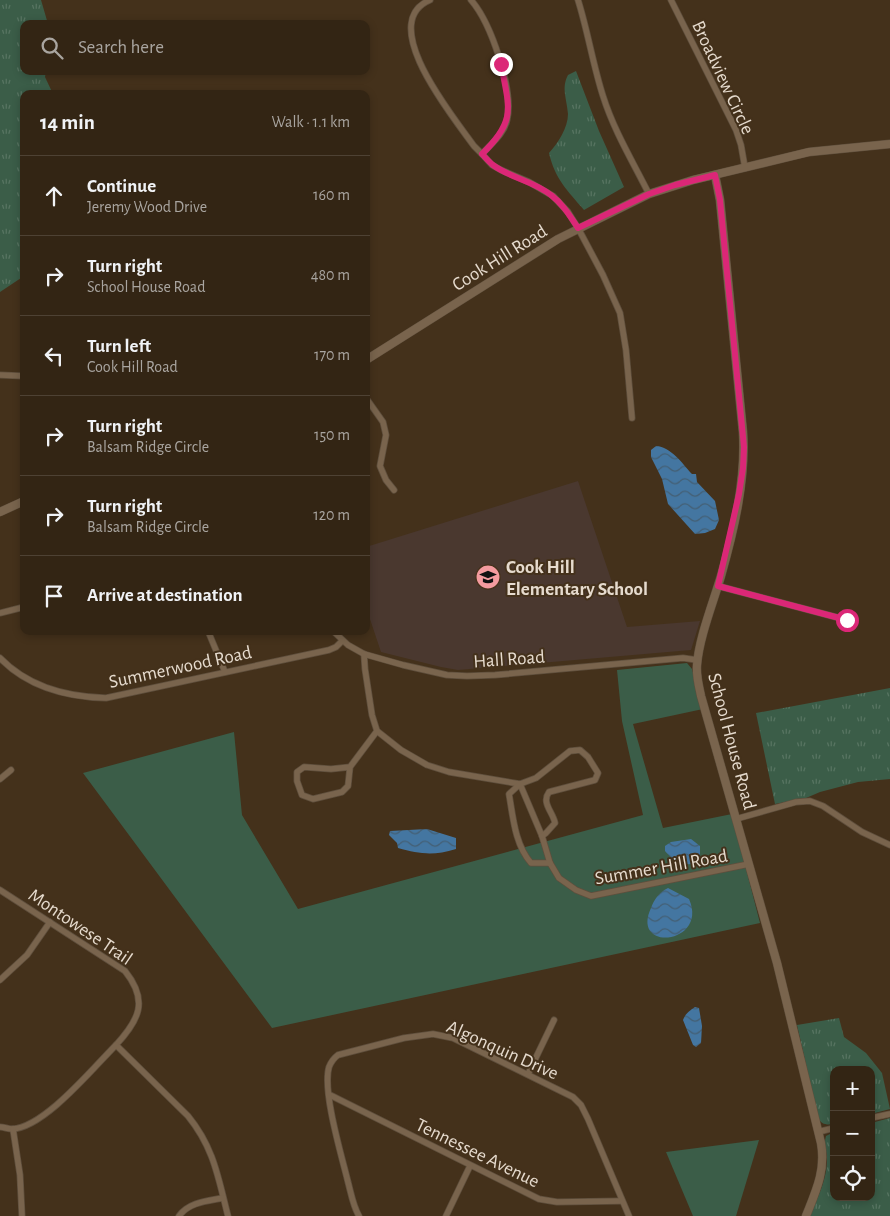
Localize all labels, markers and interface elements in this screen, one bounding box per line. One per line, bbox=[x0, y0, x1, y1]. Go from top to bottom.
street label: Broadview Circle bbox=[688, 18, 757, 137]
search box bbox=[20, 20, 370, 75]
icon: search bbox=[38, 34, 66, 62]
text: Search here bbox=[78, 38, 164, 57]
route end bbox=[490, 53, 513, 76]
text: 14 min bbox=[40, 112, 95, 133]
text: Walk · 1.1 km bbox=[272, 114, 350, 130]
text: Continue bbox=[87, 177, 156, 196]
icon: ahead bbox=[40, 182, 68, 210]
text: 160 m bbox=[313, 187, 350, 203]
text: Jeremy Wood Drive bbox=[87, 199, 207, 215]
street label: Cook Hill Road bbox=[449, 222, 551, 295]
text: Turn right bbox=[87, 257, 162, 276]
icon: right bbox=[40, 262, 68, 290]
text: 480 m bbox=[311, 267, 350, 283]
text: School House Road bbox=[87, 279, 205, 295]
text: Turn left bbox=[87, 337, 151, 356]
icon: left bbox=[40, 342, 68, 370]
text: 170 m bbox=[314, 347, 350, 363]
text: Cook Hill Road bbox=[87, 359, 178, 375]
text: Turn right bbox=[87, 417, 162, 436]
icon: right bbox=[40, 422, 68, 450]
text: 150 m bbox=[314, 427, 350, 443]
text: Balsam Ridge Circle bbox=[87, 439, 209, 455]
text: Turn right bbox=[87, 497, 162, 516]
icon: right bbox=[40, 502, 68, 530]
text: 120 m bbox=[313, 507, 350, 523]
text: Balsam Ridge Circle bbox=[87, 519, 209, 535]
place label: Cook Hill Elementary School bbox=[506, 558, 648, 599]
school or university icon: Cook Hill Elementary School bbox=[475, 564, 501, 590]
icon: arrive bbox=[40, 582, 68, 610]
text: Arrive at destination bbox=[87, 586, 243, 605]
route start bbox=[836, 609, 859, 632]
street label: Summerwood Road bbox=[107, 643, 254, 692]
street label: Hall Road bbox=[473, 648, 546, 671]
street label: School House Road bbox=[704, 671, 759, 812]
street label: Summer Hill Road bbox=[593, 846, 729, 889]
street label: Montowese Trail bbox=[25, 886, 136, 969]
street label: Algonquin Drive bbox=[444, 1017, 561, 1084]
map controls bbox=[830, 1066, 875, 1201]
button: + bbox=[830, 1066, 875, 1111]
button: − bbox=[830, 1111, 875, 1156]
street label: Tennessee Avenue bbox=[412, 1115, 542, 1191]
button: locate bbox=[830, 1156, 875, 1201]

